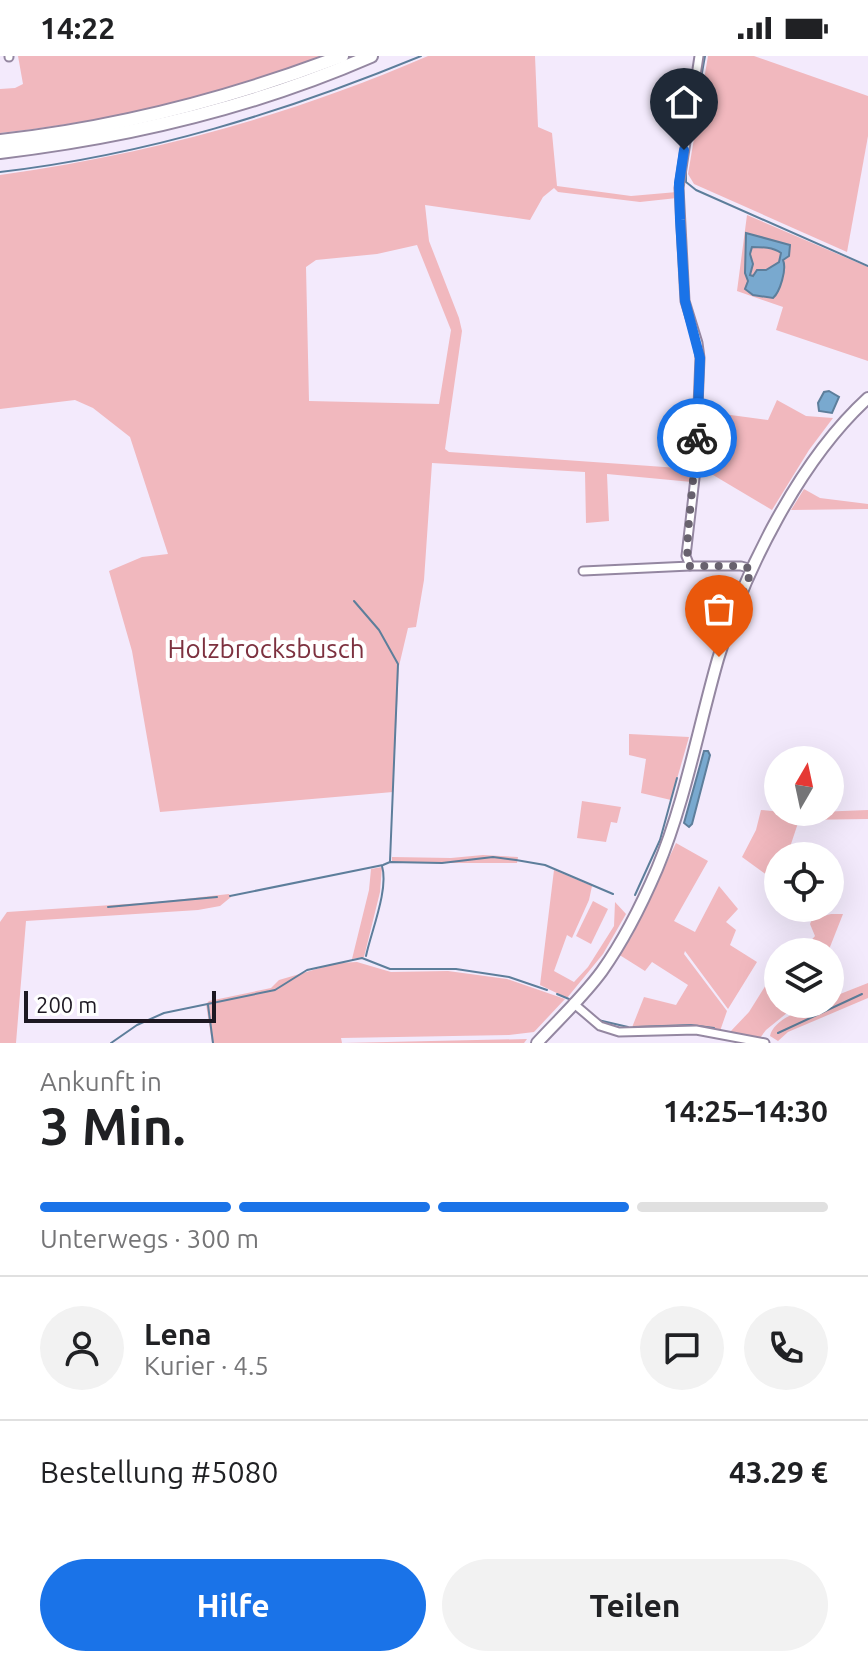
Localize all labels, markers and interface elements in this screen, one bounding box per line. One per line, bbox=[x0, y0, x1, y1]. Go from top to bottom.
text: 14:22 bbox=[40, 11, 115, 45]
pin bbox=[650, 68, 718, 150]
icon: home bbox=[662, 80, 706, 124]
courier bbox=[657, 398, 737, 478]
icon: bike bbox=[675, 416, 719, 460]
pin bbox=[685, 575, 753, 657]
icon: bag bbox=[697, 587, 741, 631]
park label: Holzbrocksbusch bbox=[167, 634, 365, 663]
north arrow bbox=[764, 746, 844, 826]
map controls bbox=[764, 746, 844, 1018]
button: locate bbox=[764, 842, 844, 922]
button: layers bbox=[764, 938, 844, 1018]
scale bar bbox=[24, 987, 216, 1023]
text: 200 m bbox=[36, 992, 97, 1017]
text: Ankunft in bbox=[40, 1067, 162, 1096]
text: 14:25–14:30 bbox=[663, 1094, 828, 1128]
text: 3 Min. bbox=[40, 1097, 186, 1155]
text: Unterwegs · 300 m bbox=[40, 1224, 259, 1253]
button: person bbox=[40, 1306, 124, 1390]
button: chat bbox=[640, 1306, 724, 1390]
button: phone bbox=[744, 1306, 828, 1390]
text: Lena bbox=[144, 1317, 212, 1351]
text: Kurier · 4.5 bbox=[144, 1351, 269, 1380]
text: Bestellung #5080 bbox=[40, 1455, 278, 1489]
text: 43.29 € bbox=[729, 1455, 828, 1489]
button: Hilfe bbox=[40, 1559, 426, 1651]
button: Teilen bbox=[442, 1559, 828, 1651]

